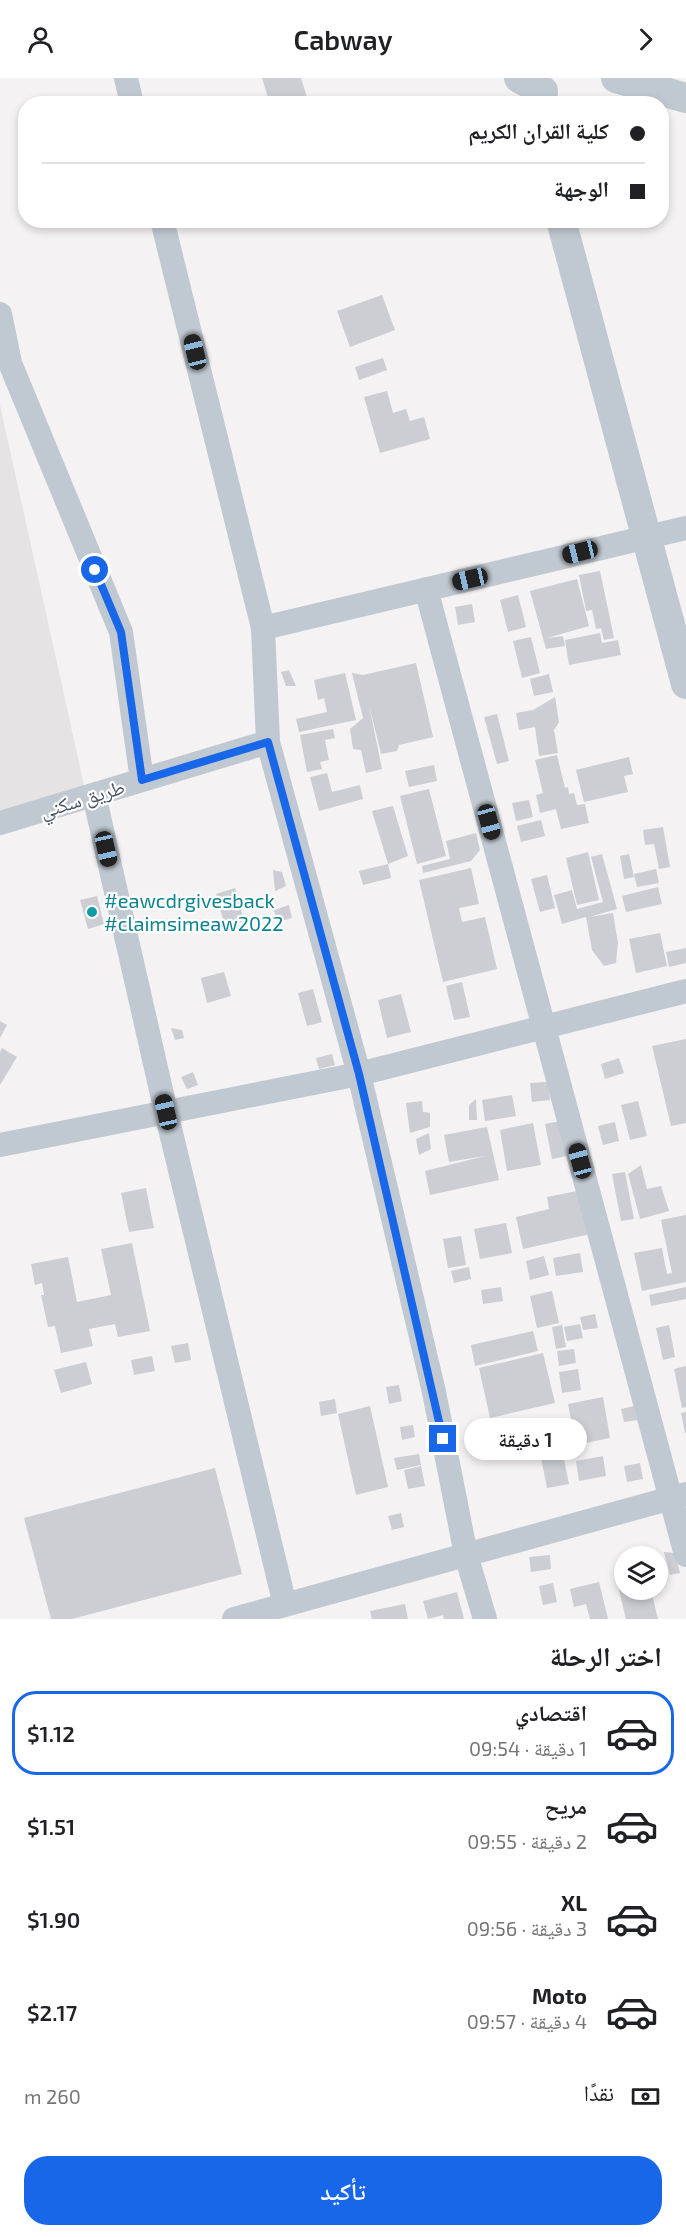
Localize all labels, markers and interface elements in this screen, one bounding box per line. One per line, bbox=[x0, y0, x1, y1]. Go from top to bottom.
icon: person bbox=[24, 23, 57, 56]
text: Cabway bbox=[294, 23, 392, 55]
icon: forward bbox=[629, 23, 662, 56]
text: كلية القران الكريم bbox=[468, 117, 609, 143]
text: الوجهة bbox=[554, 175, 609, 201]
car bbox=[182, 332, 208, 372]
car bbox=[560, 539, 600, 565]
route start bbox=[81, 556, 108, 583]
car bbox=[450, 566, 490, 592]
street label: طريق سكني bbox=[37, 774, 129, 827]
car bbox=[476, 802, 502, 842]
car bbox=[93, 829, 119, 869]
place label: #eawcdrgivesback #claimsimeaw2022 bbox=[104, 888, 284, 935]
marker: #eawcdrgivesback #claimsimeaw2022 bbox=[85, 905, 99, 919]
car bbox=[153, 1092, 179, 1132]
car bbox=[567, 1141, 593, 1181]
callout: 1 دقيقة bbox=[464, 1418, 587, 1460]
route end bbox=[429, 1425, 456, 1452]
text: 1 دقيقة bbox=[498, 1427, 553, 1451]
map controls bbox=[614, 1546, 668, 1600]
button: layers bbox=[614, 1546, 668, 1600]
text: اختر الرحلة bbox=[550, 1639, 662, 1671]
text: اقتصادي bbox=[515, 1699, 587, 1725]
icon: car bbox=[605, 1706, 659, 1760]
text: $1.12 bbox=[27, 1720, 75, 1746]
text: 1 دقيقة · 09:54 bbox=[469, 1736, 587, 1760]
text: مريح bbox=[544, 1792, 587, 1818]
icon: car bbox=[605, 1799, 659, 1853]
text: $1.51 bbox=[27, 1813, 75, 1839]
text: 2 دقيقة · 09:55 bbox=[467, 1829, 587, 1853]
text: XL bbox=[561, 1889, 587, 1915]
icon: car bbox=[605, 1892, 659, 1946]
text: $1.90 bbox=[27, 1906, 80, 1932]
text: 3 دقيقة · 09:56 bbox=[467, 1916, 587, 1940]
text: Moto bbox=[532, 1982, 587, 2008]
icon: car bbox=[605, 1985, 659, 2039]
text: $2.17 bbox=[27, 1999, 77, 2025]
text: 4 دقيقة · 09:57 bbox=[467, 2009, 587, 2033]
text: نقدًا bbox=[584, 2079, 614, 2105]
icon: cash bbox=[629, 2080, 662, 2113]
text: 260 m bbox=[24, 2084, 81, 2108]
button: تأكيد bbox=[24, 2156, 662, 2225]

